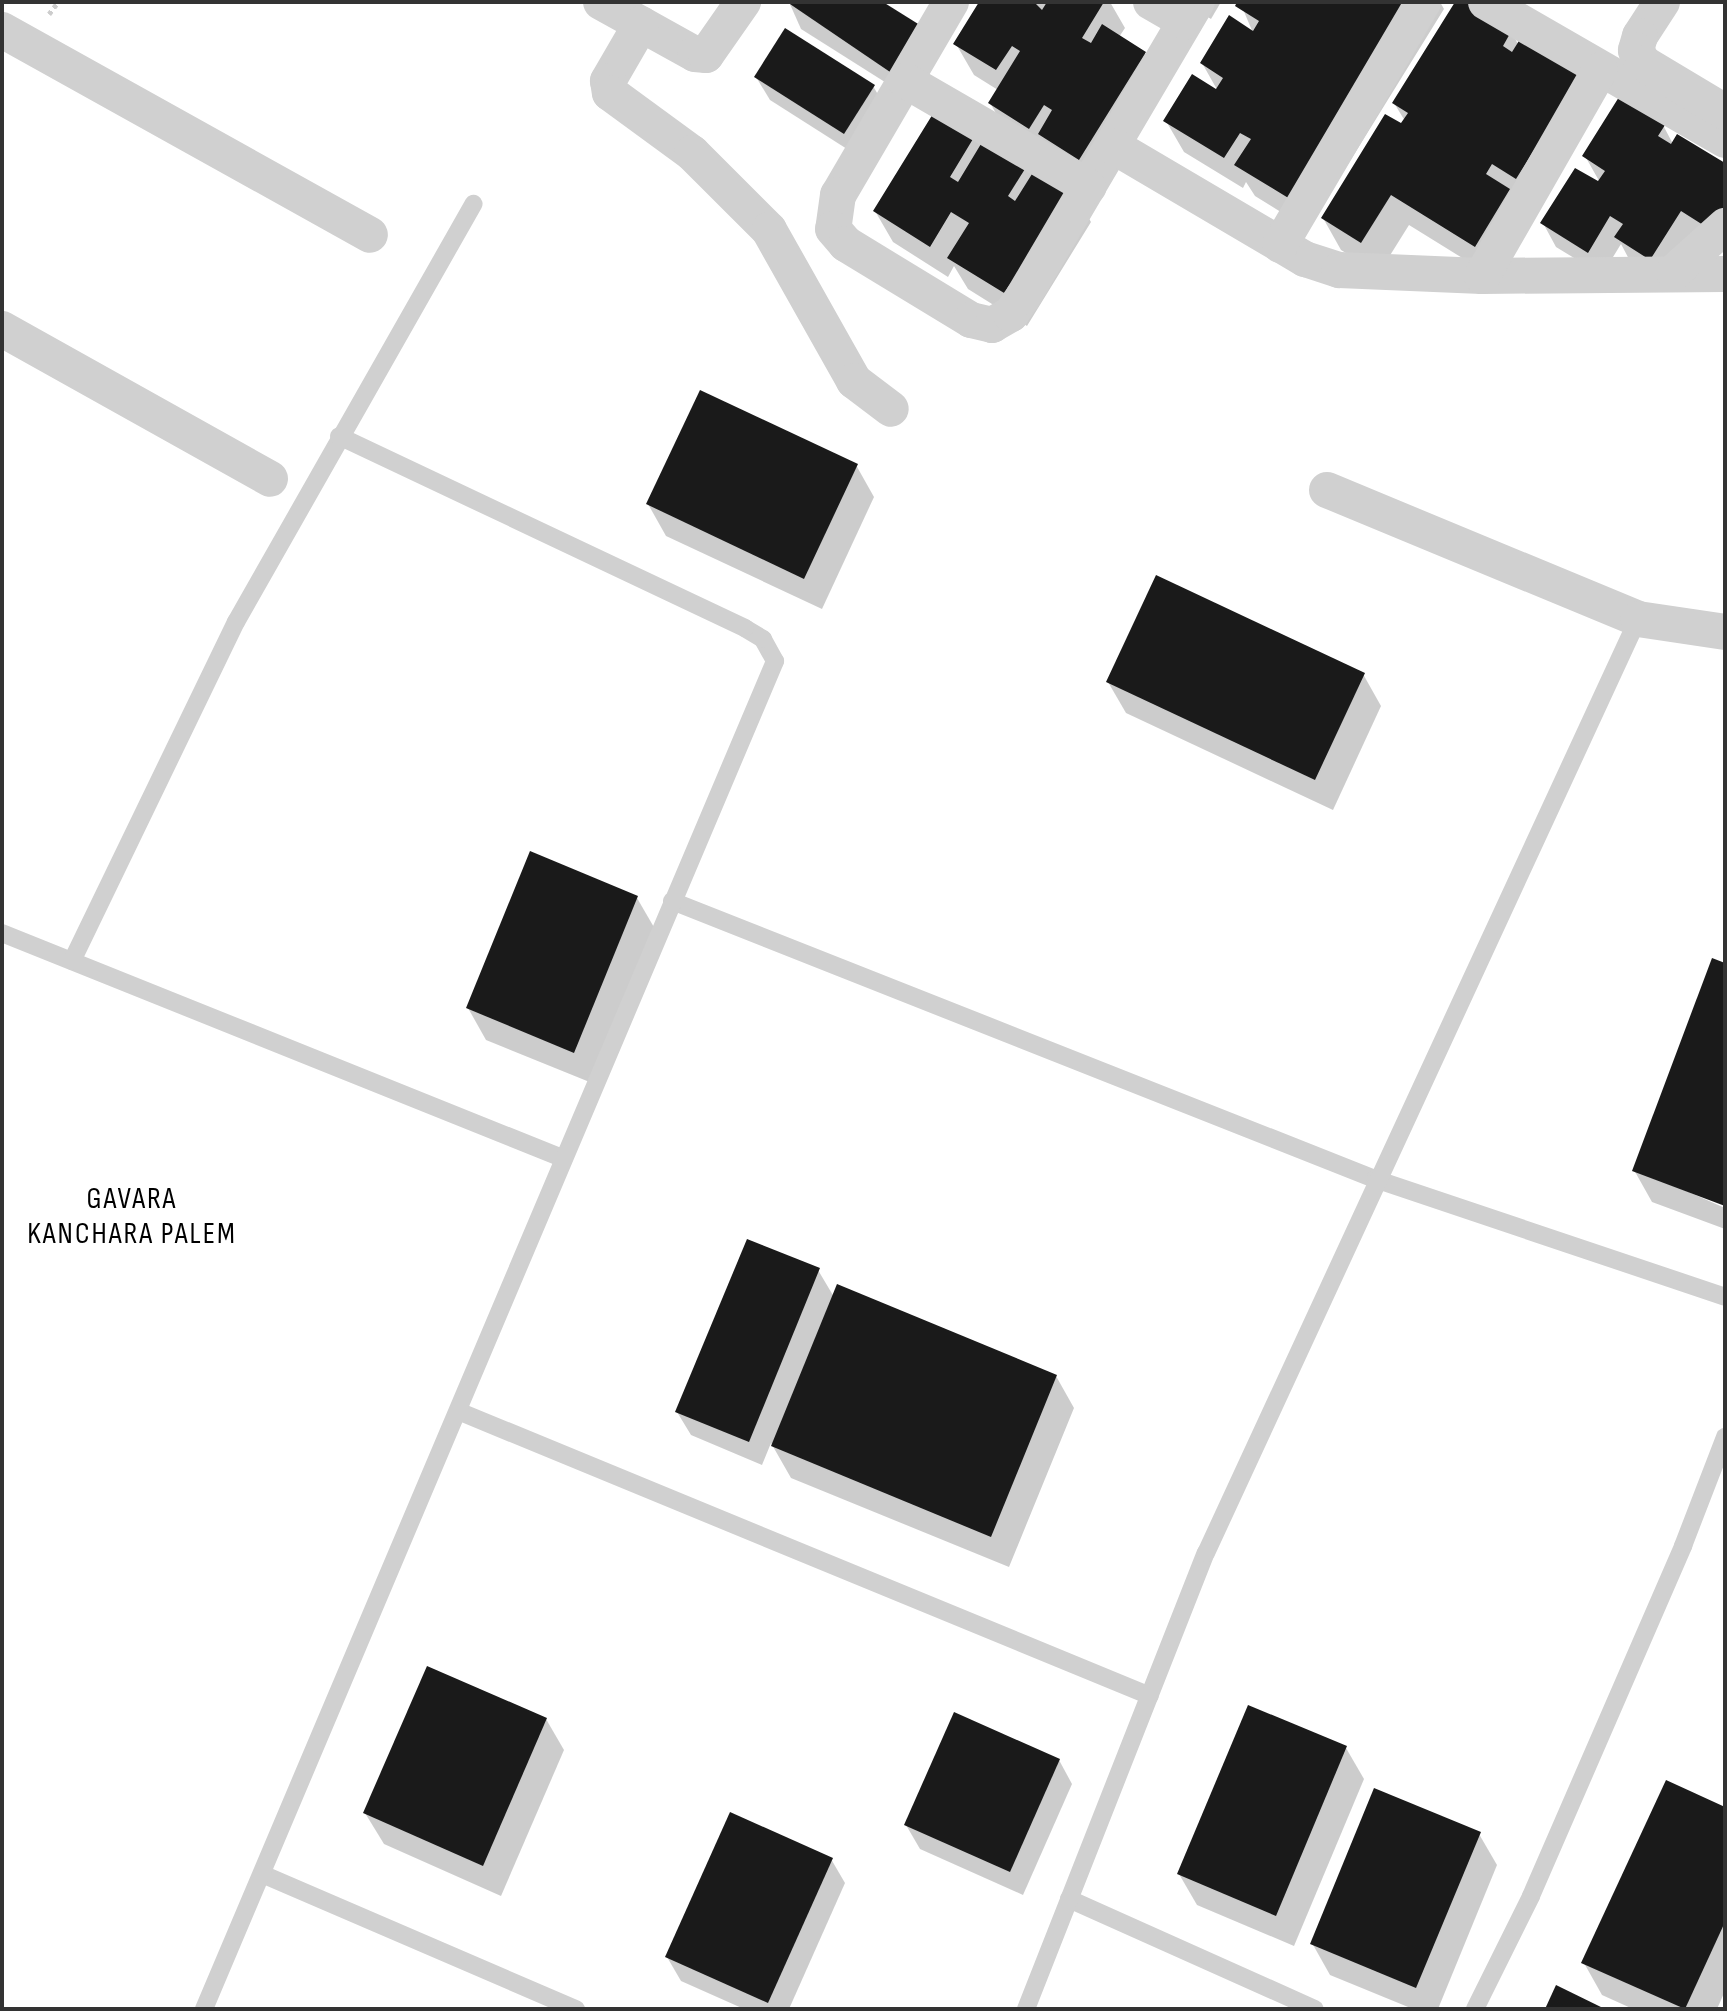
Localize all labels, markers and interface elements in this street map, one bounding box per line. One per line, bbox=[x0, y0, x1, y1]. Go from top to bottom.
district label: GAVARA KANCHARA PALEM bbox=[27, 1181, 237, 1252]

